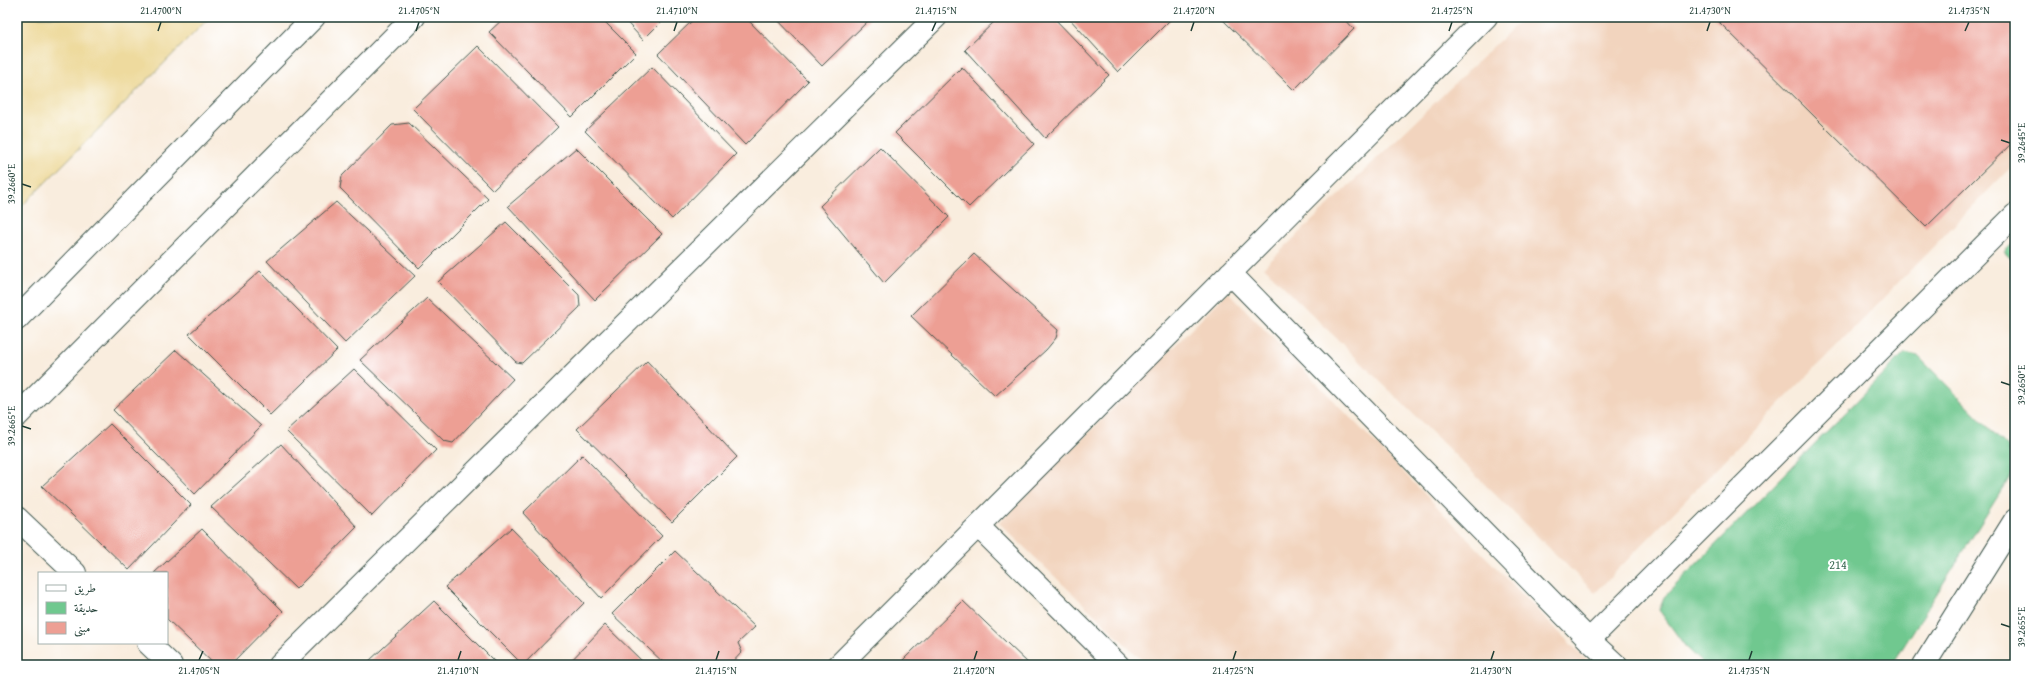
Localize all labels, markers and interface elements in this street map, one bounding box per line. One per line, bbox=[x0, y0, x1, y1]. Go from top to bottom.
text: 21.4700°N bbox=[140, 3, 182, 18]
text: 21.4705°N bbox=[398, 3, 440, 18]
text: 21.4710°N bbox=[656, 3, 698, 18]
text: 21.4715°N bbox=[915, 3, 957, 18]
text: 21.4720°N bbox=[1173, 3, 1215, 18]
text: 21.4725°N bbox=[1431, 3, 1473, 18]
text: 21.4730°N bbox=[1689, 3, 1731, 18]
text: 21.4735°N bbox=[1948, 3, 1990, 18]
text: 39.2645°E bbox=[2014, 123, 2029, 163]
text: 39.2660°E bbox=[4, 164, 19, 204]
text: 39.2650°E bbox=[2014, 365, 2029, 405]
text: 39.2665°E bbox=[4, 406, 19, 446]
park label: 214 bbox=[1829, 556, 1847, 573]
legend bbox=[38, 572, 168, 644]
text: طريق bbox=[74, 579, 96, 596]
text: حديقة bbox=[74, 599, 98, 616]
text: 39.2655°E bbox=[2014, 607, 2029, 647]
text: مبنى bbox=[74, 619, 90, 637]
text: 21.4705°N bbox=[178, 663, 220, 678]
text: 21.4710°N bbox=[437, 663, 479, 678]
text: 21.4715°N bbox=[695, 663, 737, 678]
text: 21.4720°N bbox=[953, 663, 995, 678]
text: 21.4725°N bbox=[1212, 663, 1254, 678]
text: 21.4730°N bbox=[1470, 663, 1512, 678]
text: 21.4735°N bbox=[1728, 663, 1770, 678]

